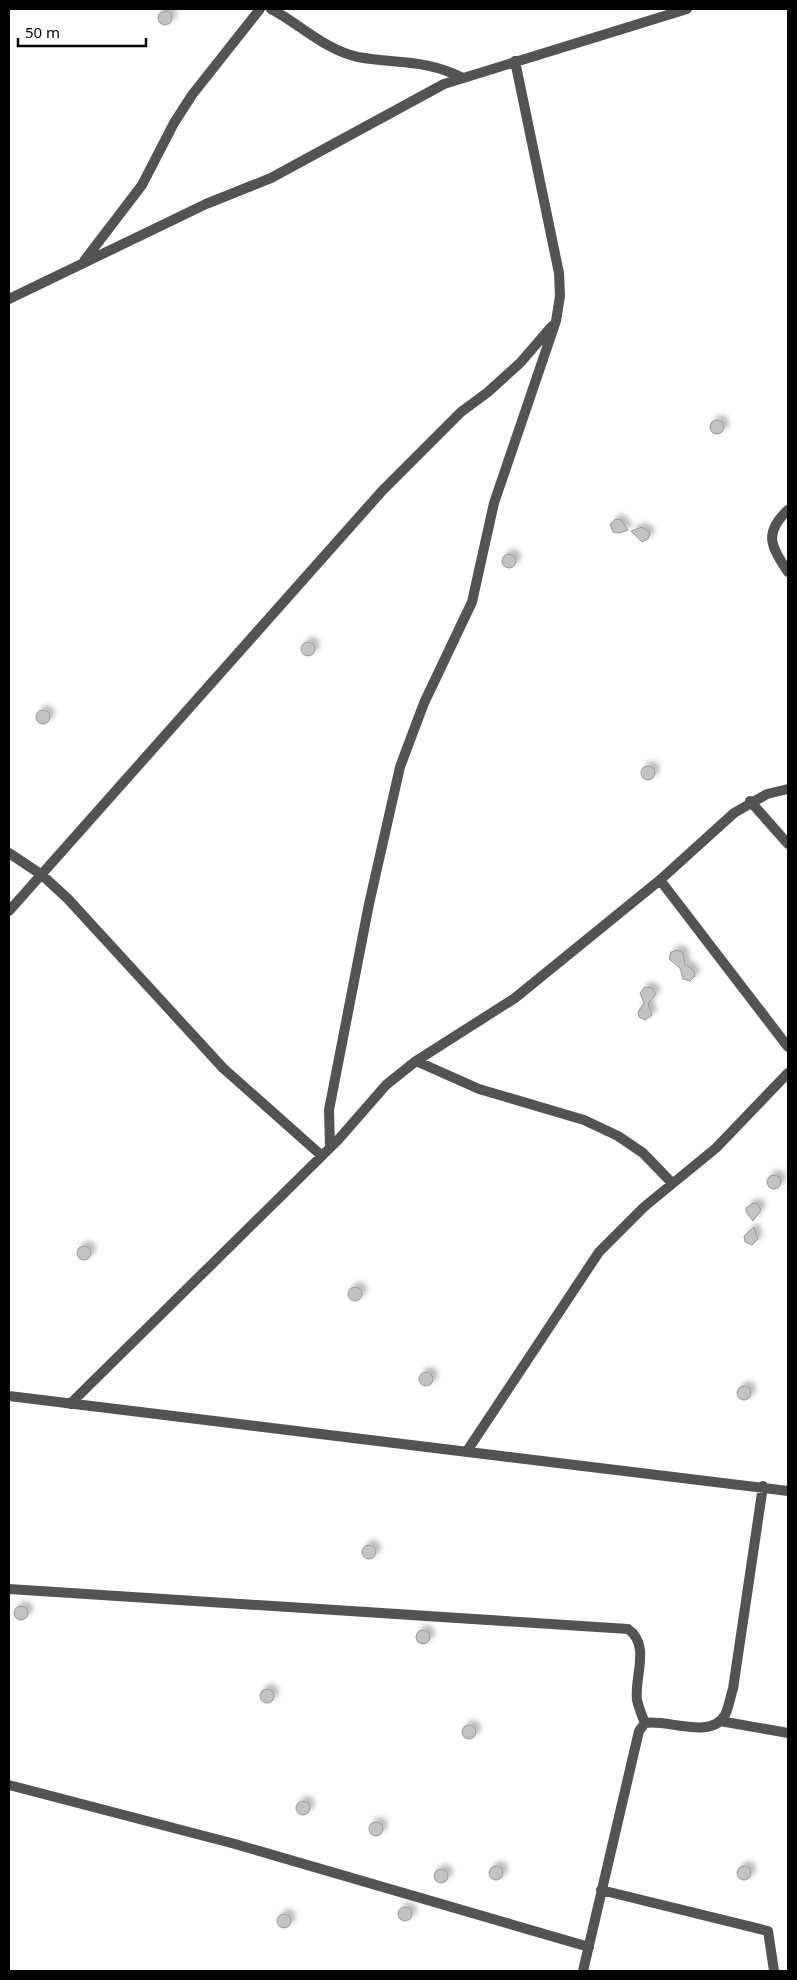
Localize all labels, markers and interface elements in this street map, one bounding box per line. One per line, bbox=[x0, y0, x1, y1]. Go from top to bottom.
scale bar bbox=[18, 15, 145, 47]
text: 50 m bbox=[25, 22, 60, 42]

